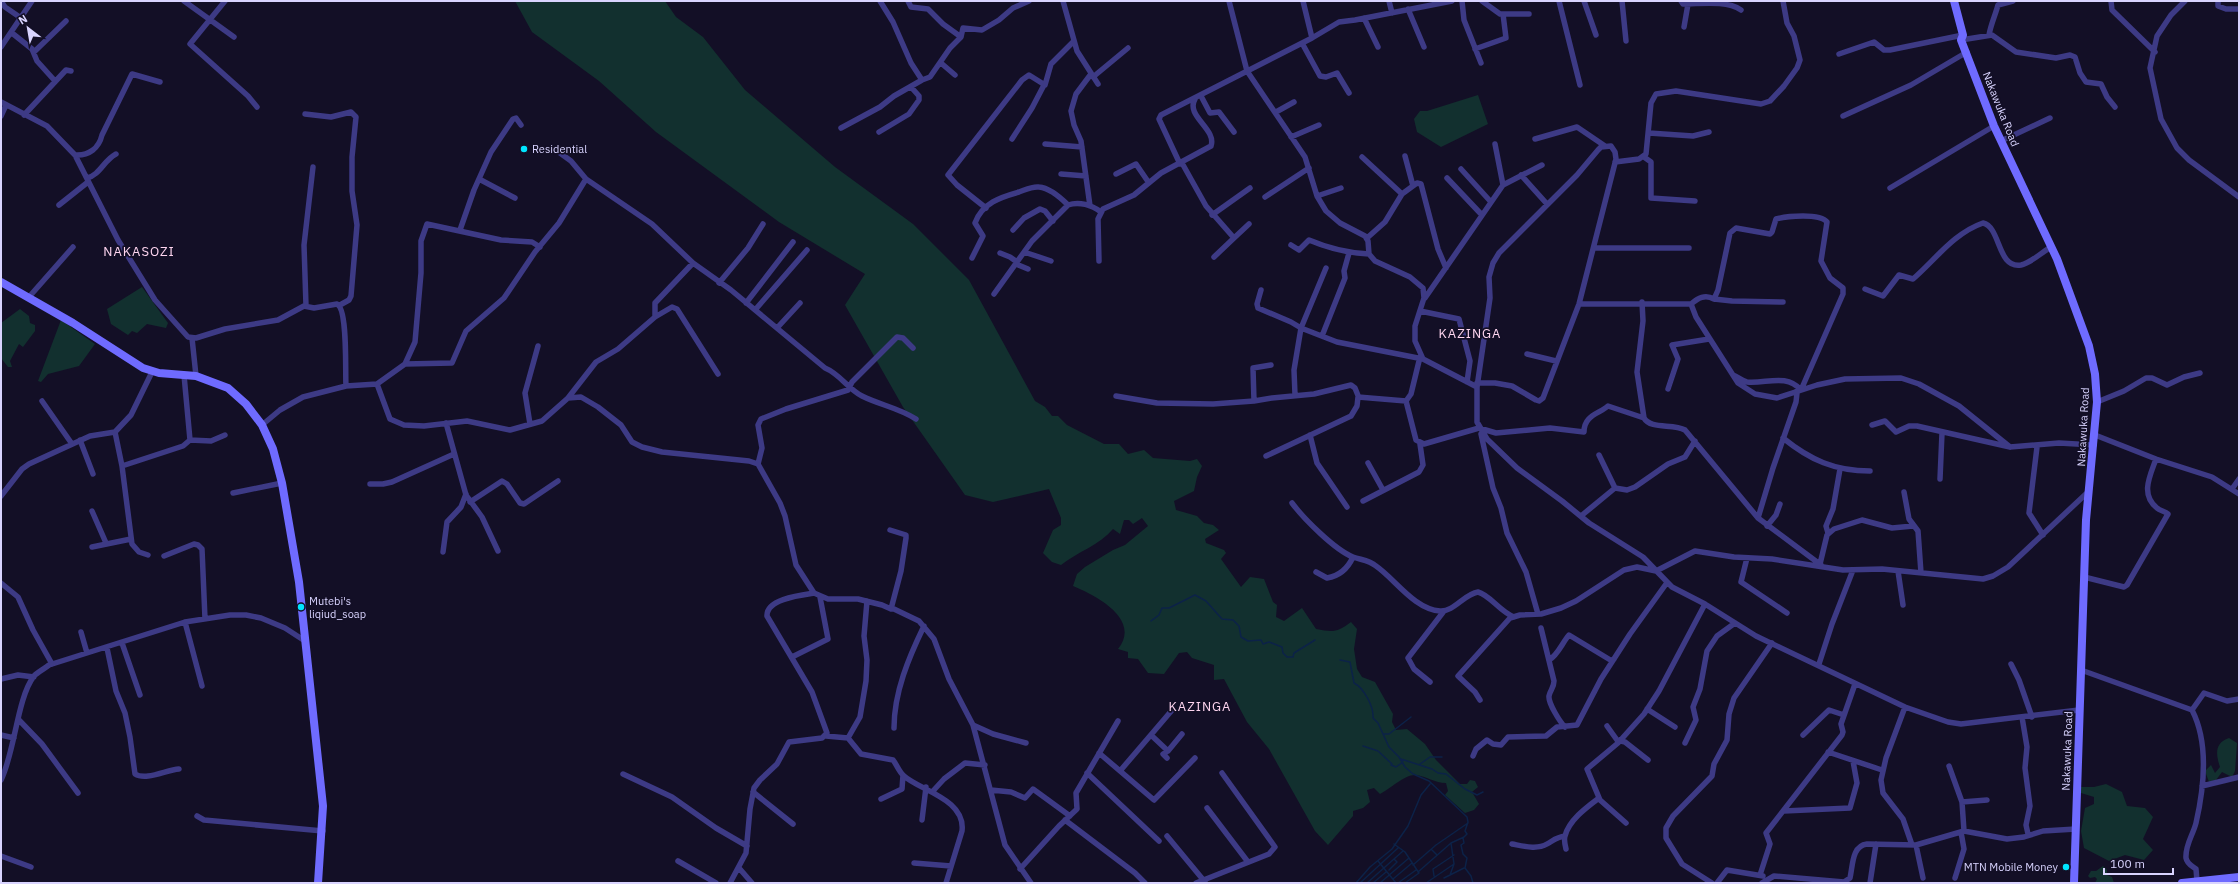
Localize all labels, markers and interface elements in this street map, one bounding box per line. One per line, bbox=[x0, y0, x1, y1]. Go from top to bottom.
north arrow bbox=[8, 8, 48, 48]
text: N bbox=[16, 11, 30, 27]
street label: Nakawuka Road bbox=[1980, 70, 2022, 148]
place label: Residential bbox=[532, 142, 587, 156]
marker: Residential bbox=[519, 144, 529, 154]
district label: NAKASOZI bbox=[103, 243, 175, 260]
district label: KAZINGA bbox=[1439, 325, 1501, 342]
street label: Nakawuka Road bbox=[2074, 387, 2092, 467]
place label: Mutebi's liqiud_soap bbox=[309, 594, 366, 621]
marker: Mutebi's liqiud_soap bbox=[296, 602, 306, 612]
district label: KAZINGA bbox=[1169, 698, 1231, 715]
street label: Nakawuka Road bbox=[2059, 711, 2075, 791]
scale bar bbox=[2104, 850, 2173, 876]
text: 100 m bbox=[2110, 856, 2145, 871]
place label: MTN Mobile Money bbox=[1964, 860, 2059, 874]
marker: MTN Mobile Money bbox=[2061, 862, 2071, 872]

